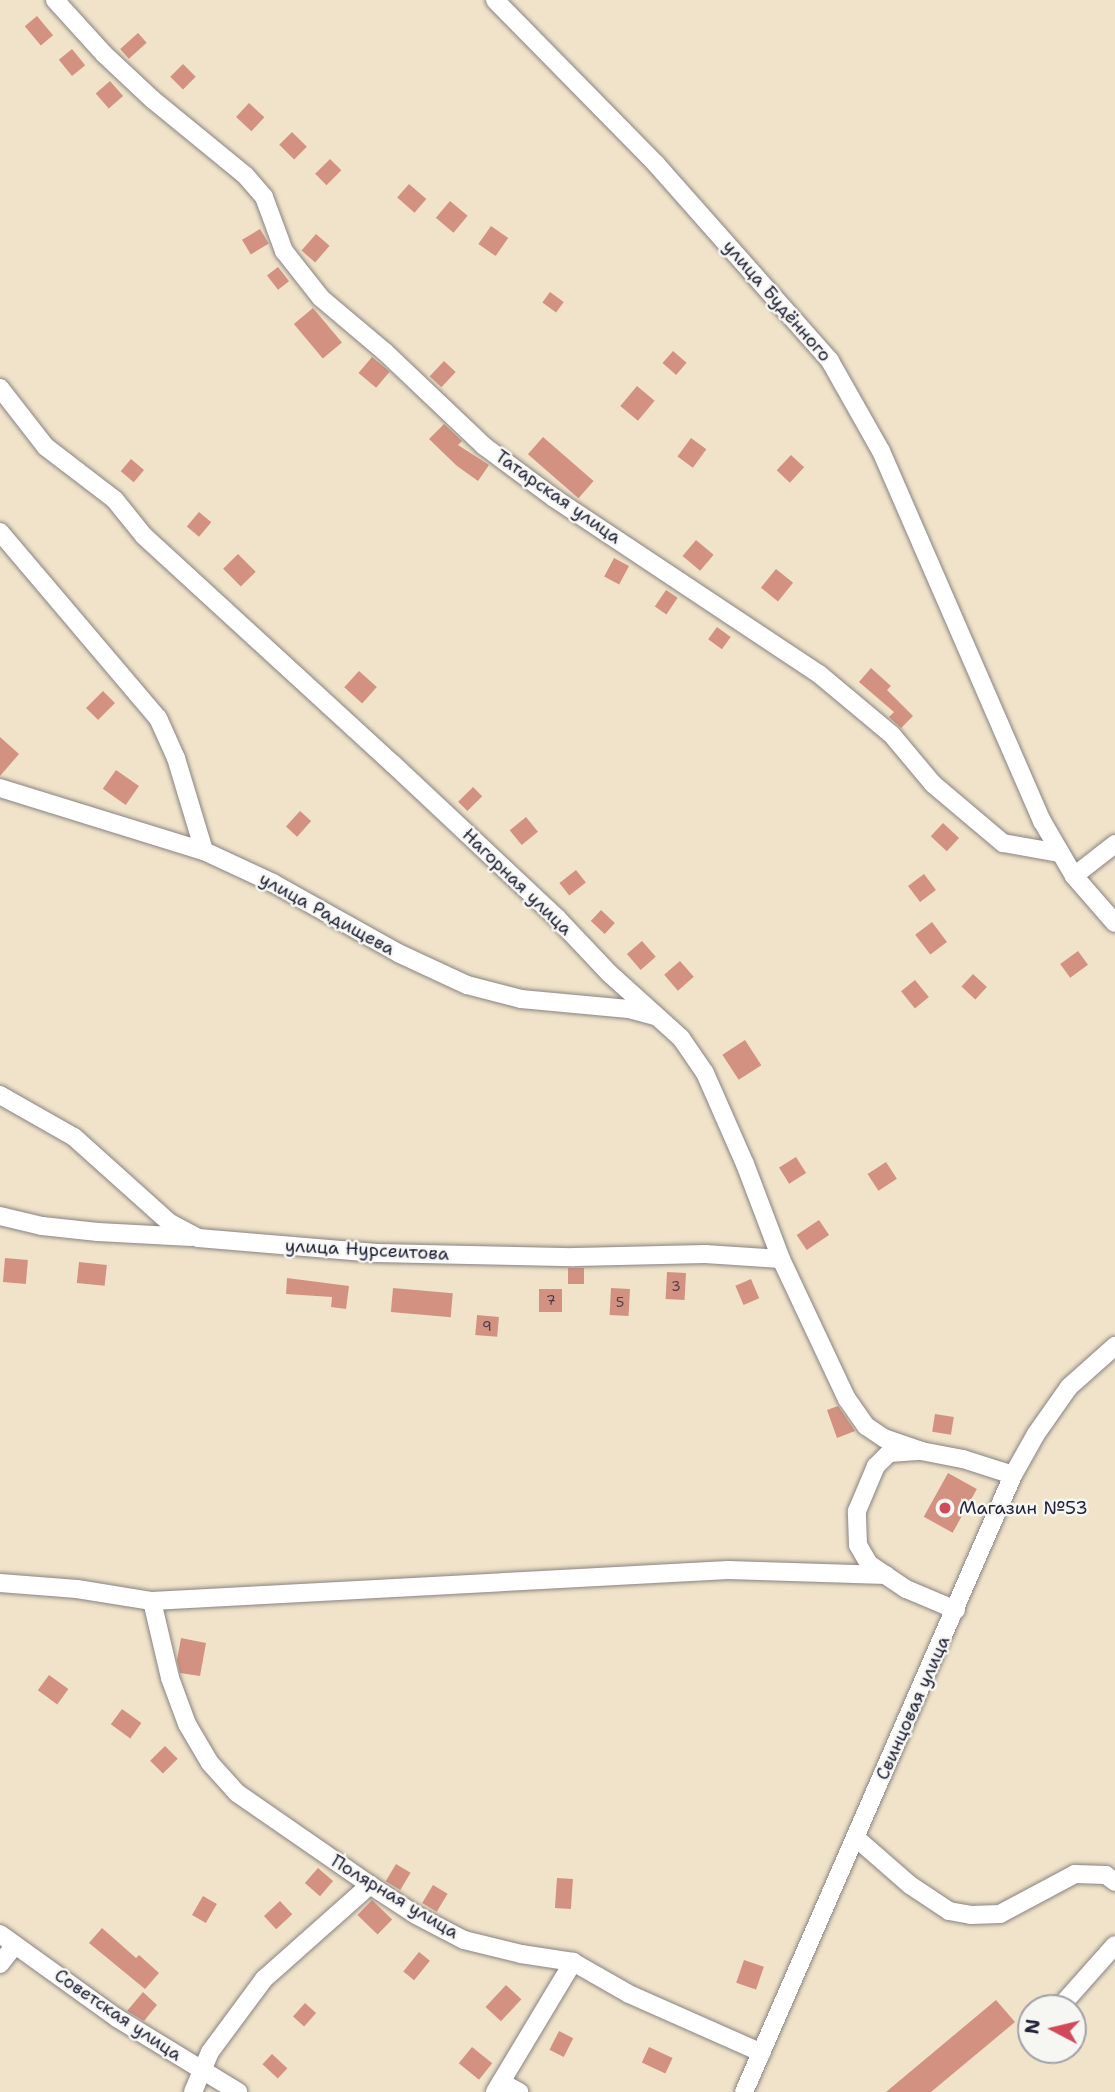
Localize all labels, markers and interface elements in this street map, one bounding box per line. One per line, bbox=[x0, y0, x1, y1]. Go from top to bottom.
street label: улица Будённого bbox=[718, 236, 836, 366]
street label: Татарская улица bbox=[491, 446, 625, 548]
street label: Нагорная улица bbox=[458, 824, 576, 940]
street label: улица Радищева bbox=[256, 868, 398, 960]
street label: улица Нурсеитова bbox=[284, 1235, 450, 1265]
house number: 3 bbox=[671, 1278, 681, 1294]
house number: 7 bbox=[546, 1292, 556, 1308]
house number: 5 bbox=[616, 1294, 624, 1310]
house number: 9 bbox=[482, 1318, 492, 1334]
place label: Магазин №53 bbox=[959, 1497, 1088, 1519]
marker: Магазин №53 bbox=[937, 1500, 953, 1516]
street label: Свинцовая улица bbox=[872, 1633, 954, 1783]
street label: Полярная улица bbox=[327, 1850, 463, 1944]
street label: Советская улица bbox=[50, 1964, 186, 2066]
north arrow bbox=[1017, 1994, 1087, 2064]
text: N bbox=[1019, 2018, 1046, 2036]

